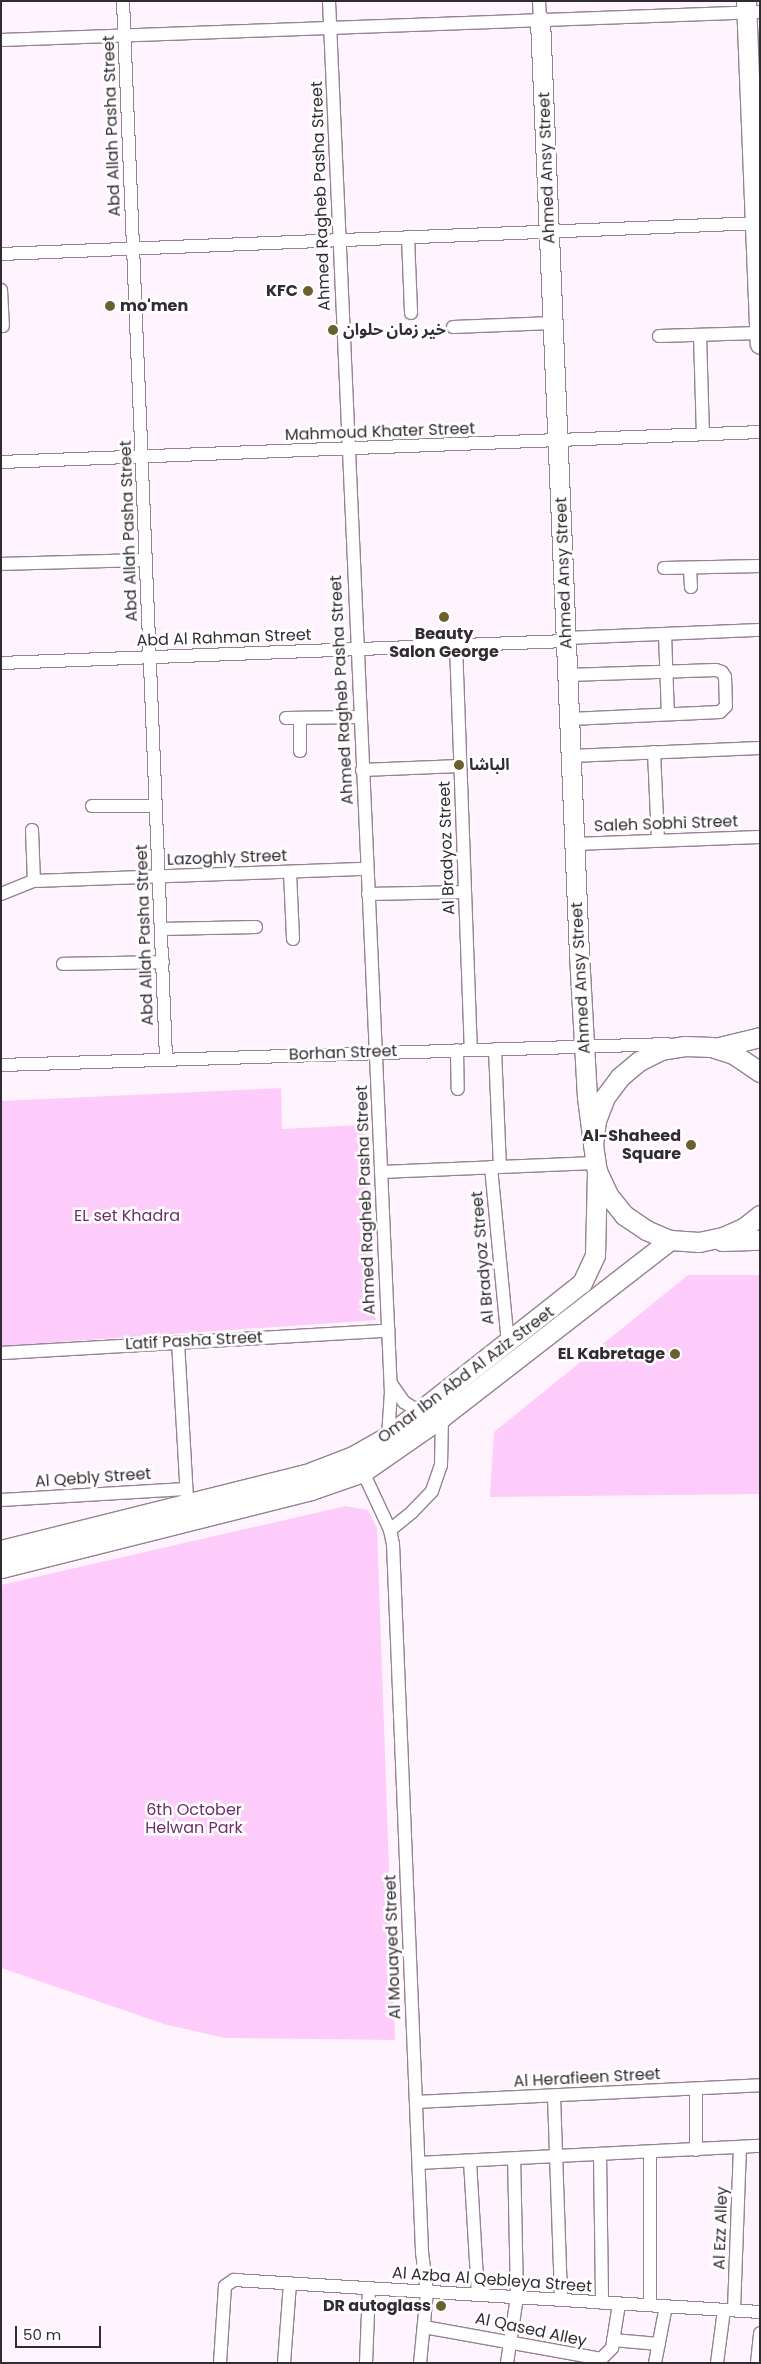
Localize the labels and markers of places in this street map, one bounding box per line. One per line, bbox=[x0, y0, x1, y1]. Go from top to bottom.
place label: KFC bbox=[266, 281, 298, 301]
marker: KFC bbox=[302, 285, 314, 297]
place label: mo'men bbox=[120, 296, 188, 316]
marker: mo'men bbox=[104, 300, 116, 312]
place label: خير زمان حلوان bbox=[343, 320, 446, 340]
marker: خير زمان حلوان bbox=[327, 324, 339, 336]
marker: Beauty Salon George bbox=[438, 611, 450, 623]
place label: Beauty Salon George bbox=[389, 624, 499, 662]
place label: الباشا bbox=[469, 755, 510, 775]
marker: الباشا bbox=[453, 759, 465, 771]
place label: Al-Shaheed Square bbox=[582, 1126, 681, 1164]
marker: Al-Shaheed Square bbox=[685, 1139, 697, 1151]
place label: EL Kabretage bbox=[558, 1344, 665, 1364]
marker: EL Kabretage bbox=[669, 1348, 681, 1360]
place label: DR autoglass bbox=[323, 2296, 431, 2316]
marker: DR autoglass bbox=[435, 2300, 447, 2312]

